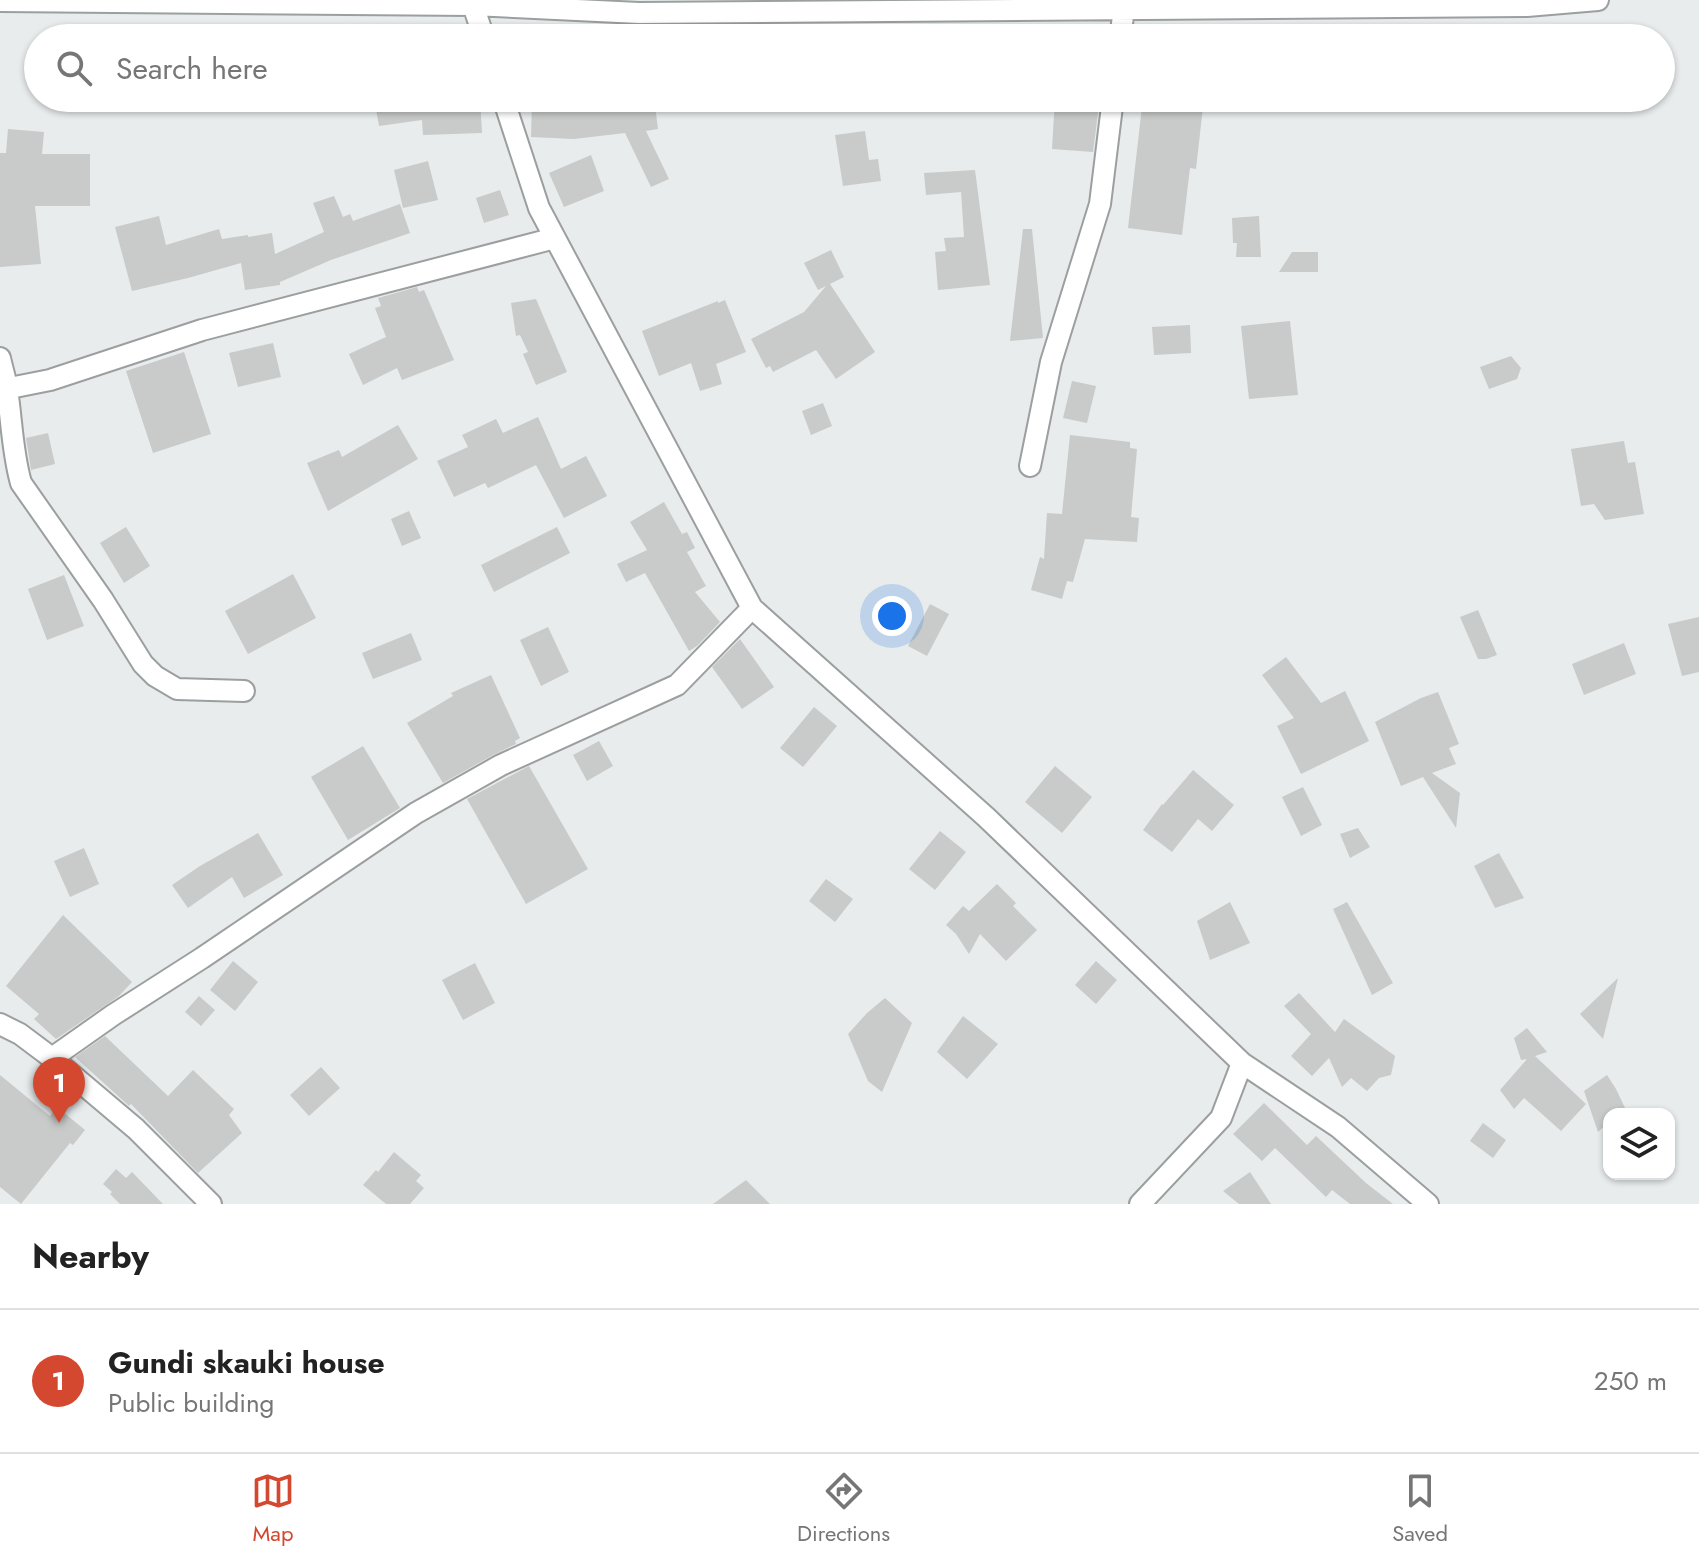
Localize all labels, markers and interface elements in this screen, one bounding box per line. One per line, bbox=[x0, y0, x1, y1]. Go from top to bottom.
search box bbox=[24, 24, 1675, 112]
icon: search bbox=[52, 46, 96, 90]
text: Search here bbox=[116, 47, 268, 90]
your location bbox=[872, 596, 912, 636]
pin: 1 bbox=[33, 1057, 85, 1123]
map controls bbox=[1603, 1108, 1675, 1180]
button: layers bbox=[1603, 1108, 1675, 1180]
text: Nearby bbox=[32, 1232, 149, 1281]
text: Gundi skauki house bbox=[108, 1341, 385, 1384]
text: 1 bbox=[51, 1362, 65, 1400]
text: 250 m bbox=[1594, 1362, 1667, 1400]
text: Public building bbox=[108, 1384, 274, 1422]
tab: Map bbox=[251, 1469, 295, 1549]
tab: Directions bbox=[797, 1469, 890, 1549]
tab: Saved bbox=[1392, 1469, 1448, 1549]

